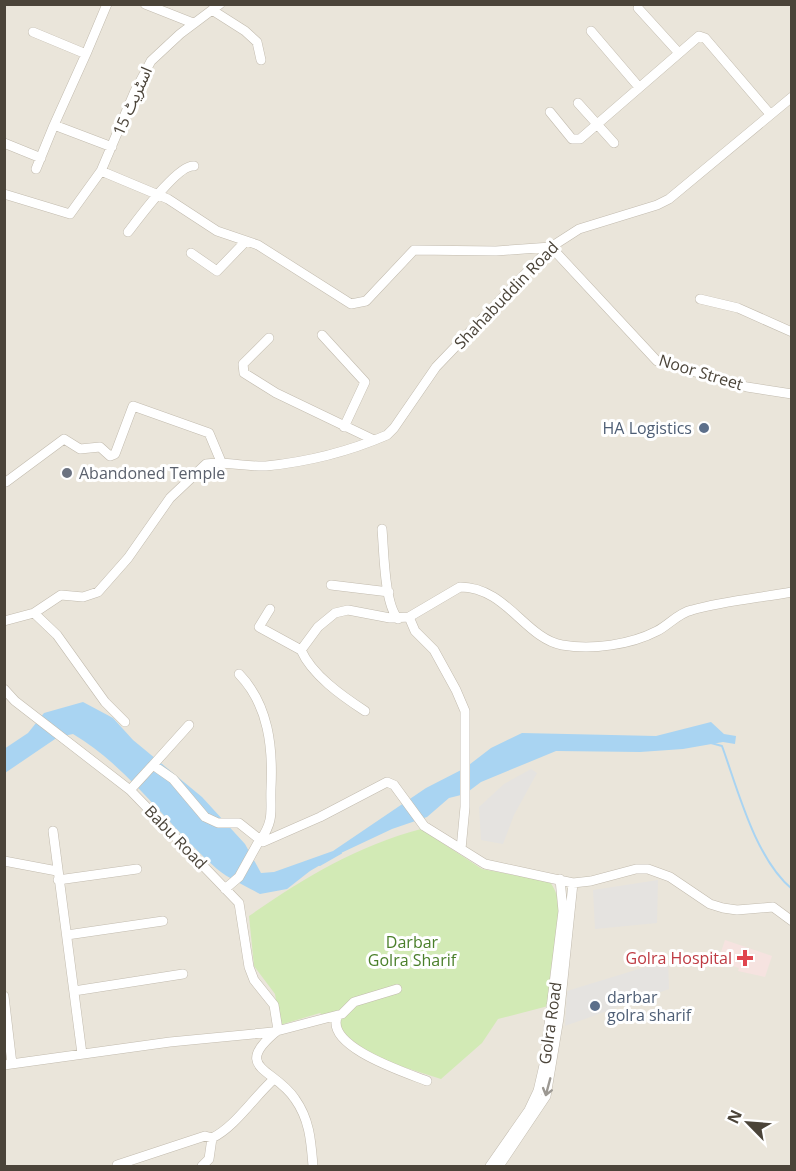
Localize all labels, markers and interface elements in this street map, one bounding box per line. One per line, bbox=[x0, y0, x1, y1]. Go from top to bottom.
street label: اسٹریٹ 15 bbox=[107, 63, 157, 139]
street label: Shahabuddin Road bbox=[449, 236, 563, 354]
street label: Noor Street bbox=[656, 349, 746, 395]
place label: HA Logistics bbox=[603, 417, 692, 439]
marker: HA Logistics bbox=[697, 421, 711, 435]
place label: Abandoned Temple bbox=[79, 462, 225, 484]
marker: Abandoned Temple bbox=[60, 466, 74, 480]
street label: Babu Road bbox=[140, 800, 212, 874]
park label: Darbar Golra Sharif bbox=[368, 931, 458, 971]
place label: Golra Hospital bbox=[626, 947, 732, 969]
marker: Golra Hospital bbox=[736, 949, 754, 967]
street label: Golra Road bbox=[533, 980, 567, 1066]
place label: darbar golra sharif bbox=[607, 986, 693, 1026]
marker: darbar golra sharif bbox=[588, 999, 602, 1013]
one-way arrow bbox=[542, 1077, 554, 1096]
north arrow bbox=[718, 1093, 778, 1153]
text: N bbox=[722, 1106, 747, 1127]

